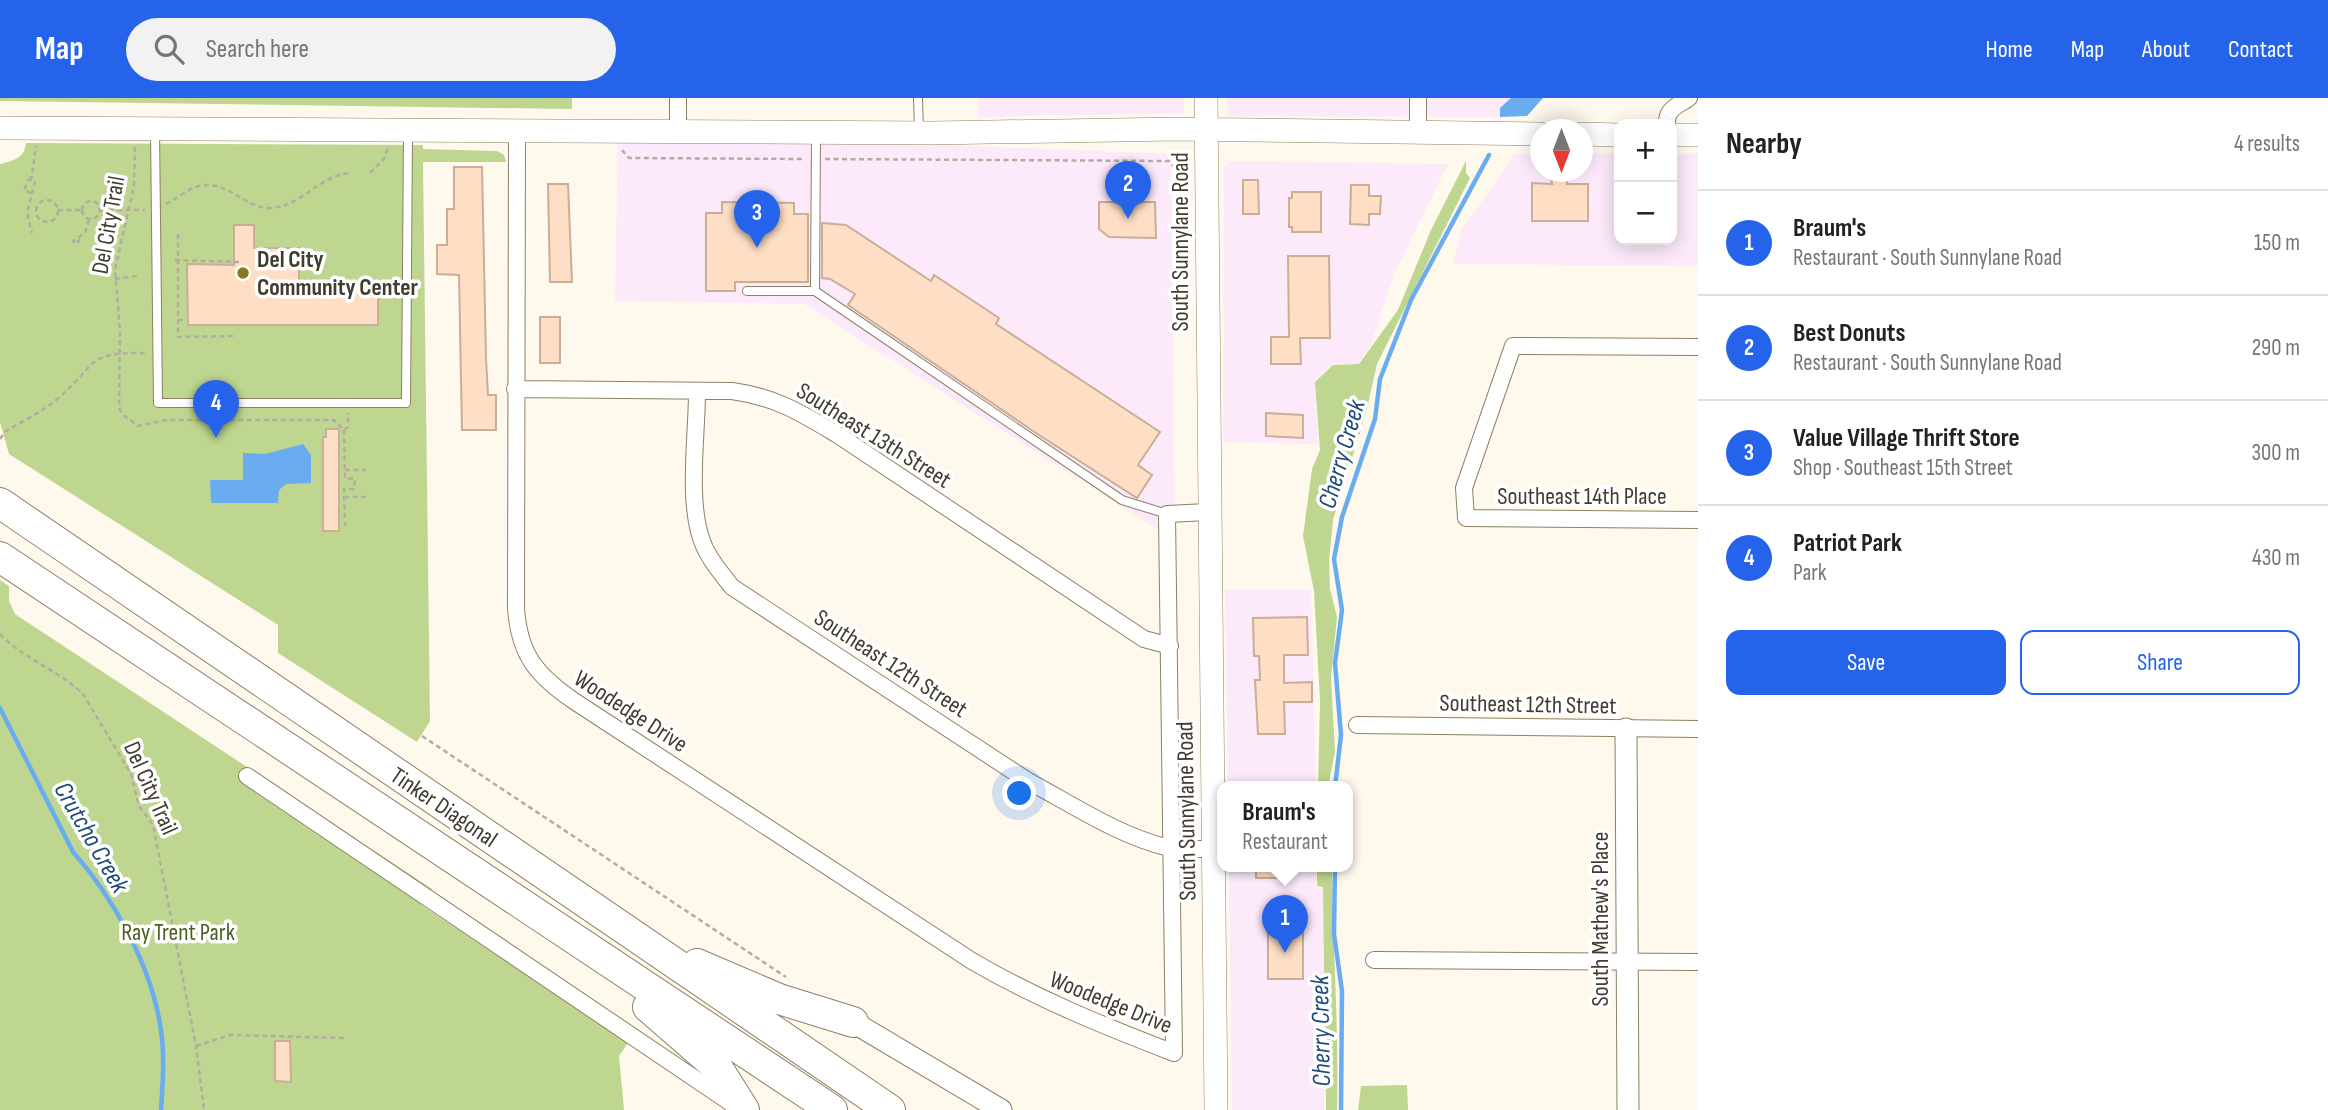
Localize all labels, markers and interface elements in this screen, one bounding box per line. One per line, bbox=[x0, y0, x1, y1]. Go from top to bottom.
search box bbox=[126, 18, 616, 81]
text: Map bbox=[35, 29, 84, 69]
icon: search bbox=[150, 30, 188, 68]
text: Search here bbox=[206, 34, 309, 65]
text: Home bbox=[1985, 35, 2033, 64]
text: Map bbox=[2071, 35, 2104, 64]
text: About bbox=[2142, 35, 2190, 64]
text: Contact bbox=[2228, 35, 2293, 64]
north arrow bbox=[1530, 119, 1593, 182]
map controls bbox=[1614, 119, 1677, 245]
button: + bbox=[1614, 119, 1677, 182]
text: Nearby bbox=[1726, 126, 1802, 162]
text: 4 results bbox=[2234, 130, 2300, 158]
street label: South Sunnylane Road bbox=[1166, 152, 1195, 332]
pin: 2 bbox=[1105, 161, 1151, 219]
street label: Del City Trail bbox=[86, 174, 131, 276]
button: − bbox=[1614, 182, 1677, 245]
pin: 3 bbox=[734, 190, 780, 248]
text: Braum's bbox=[1793, 213, 1866, 244]
text: 1 bbox=[1744, 229, 1754, 257]
text: 150 m bbox=[2254, 229, 2300, 257]
text: Restaurant · South Sunnylane Road bbox=[1793, 244, 2062, 272]
place label: Del City Community Center bbox=[257, 245, 419, 302]
marker: Del City Community Center bbox=[235, 265, 251, 281]
text: Best Donuts bbox=[1793, 318, 1905, 349]
text: 2 bbox=[1744, 334, 1754, 362]
text: 290 m bbox=[2252, 334, 2300, 362]
text: Restaurant · South Sunnylane Road bbox=[1793, 349, 2062, 377]
street label: Southeast 13th Street bbox=[791, 376, 956, 495]
pin: 4 bbox=[193, 380, 239, 438]
water label: Cherry Creek bbox=[1312, 395, 1373, 512]
text: Value Village Thrift Store bbox=[1793, 423, 2020, 454]
text: 3 bbox=[1744, 439, 1754, 467]
text: 300 m bbox=[2251, 439, 2300, 467]
text: Shop · Southeast 15th Street bbox=[1793, 454, 2013, 482]
street label: Southeast 14th Place bbox=[1497, 482, 1667, 511]
text: Patriot Park bbox=[1793, 528, 1902, 559]
text: 4 bbox=[1744, 544, 1754, 572]
text: 430 m bbox=[2252, 544, 2300, 572]
text: Park bbox=[1793, 559, 1827, 587]
street label: Southeast 12th Street bbox=[809, 603, 973, 724]
button: Save bbox=[1726, 630, 2006, 695]
button: Share bbox=[2020, 630, 2300, 695]
street label: Woodedge Drive bbox=[568, 664, 693, 759]
street label: Southeast 12th Street bbox=[1439, 688, 1617, 721]
street label: South Sunnylane Road bbox=[1170, 721, 1203, 901]
street label: Del City Trail bbox=[117, 737, 184, 839]
street label: Tinker Diagonal bbox=[385, 761, 503, 854]
your location bbox=[1002, 776, 1036, 810]
water label: Crutcho Creek bbox=[47, 777, 135, 900]
popup bbox=[1217, 781, 1353, 872]
text: Braum's bbox=[1242, 797, 1316, 828]
text: Restaurant bbox=[1242, 828, 1328, 856]
street label: South Mathew's Place bbox=[1586, 832, 1615, 1006]
pin: 1 bbox=[1262, 895, 1308, 953]
park label: Ray Trent Park bbox=[121, 918, 235, 947]
street label: Woodedge Drive bbox=[1045, 965, 1176, 1040]
water label: Cherry Creek bbox=[1305, 974, 1338, 1087]

